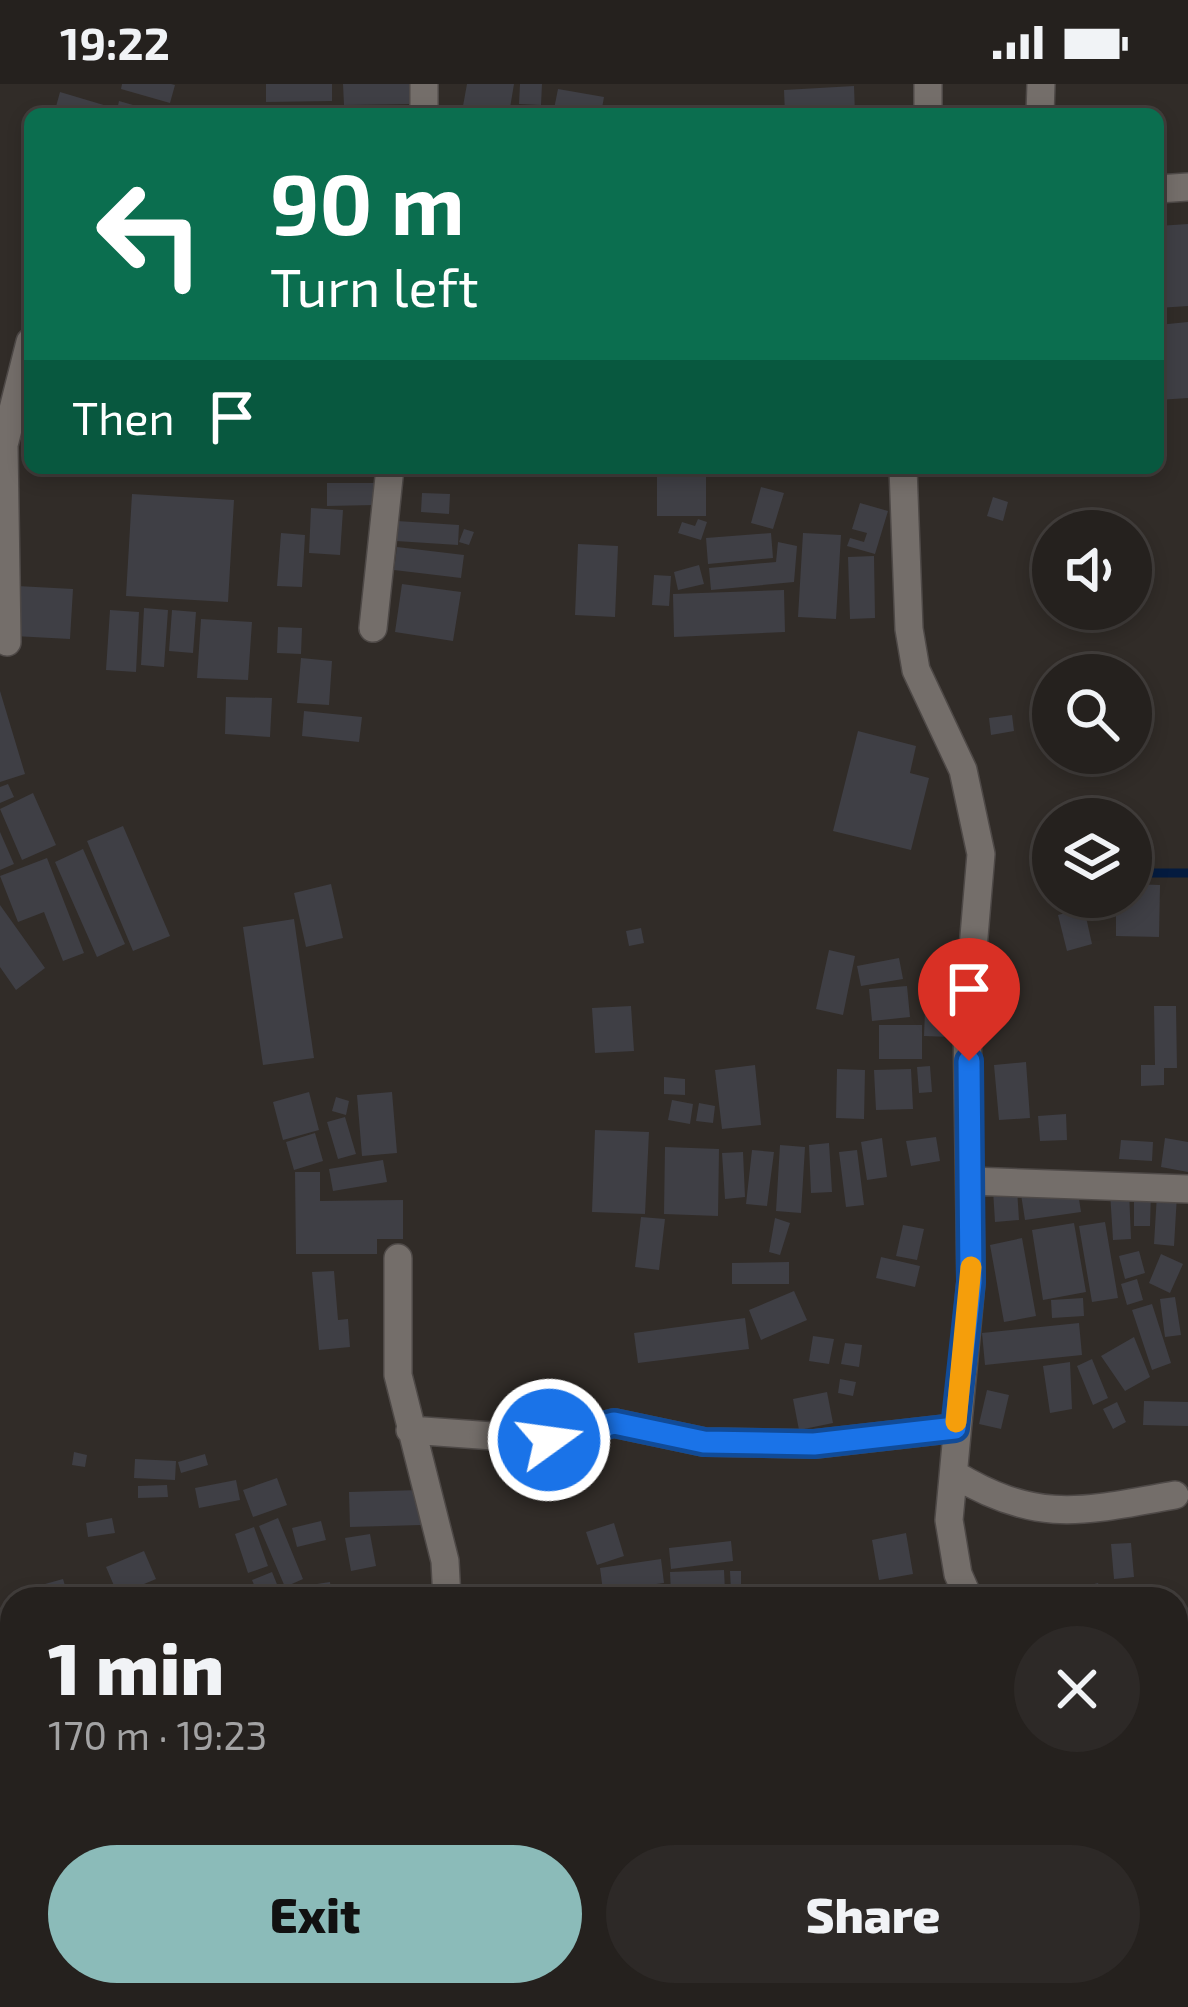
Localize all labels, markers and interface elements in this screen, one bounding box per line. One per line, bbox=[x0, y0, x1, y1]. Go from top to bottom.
text: 19:22 bbox=[60, 15, 170, 69]
text: 90 m bbox=[270, 151, 465, 252]
icon: left bbox=[72, 156, 228, 312]
text: Turn left bbox=[270, 253, 479, 318]
icon: arrive bbox=[199, 384, 265, 450]
text: Then bbox=[72, 390, 175, 444]
map controls bbox=[1032, 510, 1152, 918]
button: sound bbox=[1032, 510, 1152, 630]
button: search bbox=[1032, 654, 1152, 774]
button: layers bbox=[1032, 798, 1152, 918]
pin bbox=[918, 938, 1020, 1061]
icon: arrive bbox=[936, 956, 1002, 1022]
position arrow bbox=[486, 1377, 612, 1503]
text: 1 min bbox=[48, 1623, 224, 1709]
button: close bbox=[1014, 1626, 1140, 1752]
text: 170 m · 19:23 bbox=[48, 1711, 267, 1758]
button: Exit bbox=[48, 1845, 582, 1983]
button: Share bbox=[606, 1845, 1140, 1983]

